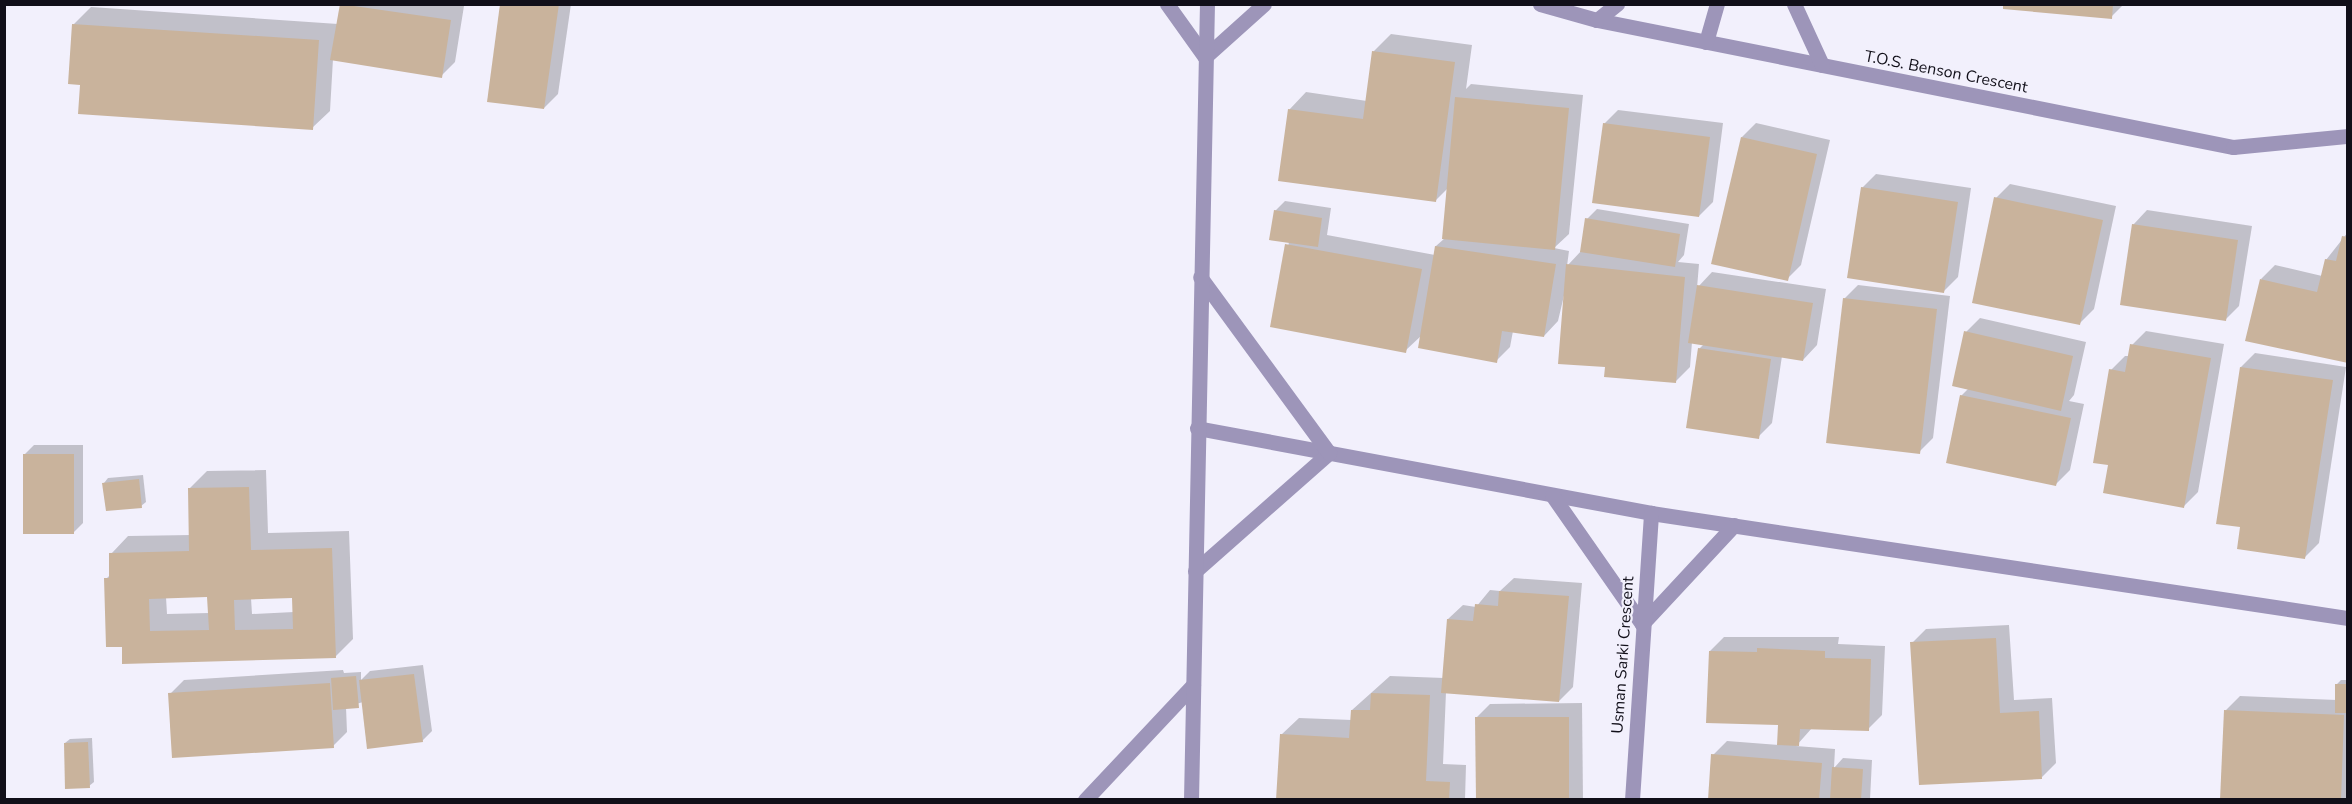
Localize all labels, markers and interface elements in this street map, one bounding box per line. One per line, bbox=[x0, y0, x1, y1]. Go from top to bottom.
street label: T.O.S. Benson Crescent bbox=[1863, 47, 2029, 97]
street label: Usman Sarki Crescent bbox=[1608, 576, 1638, 734]

